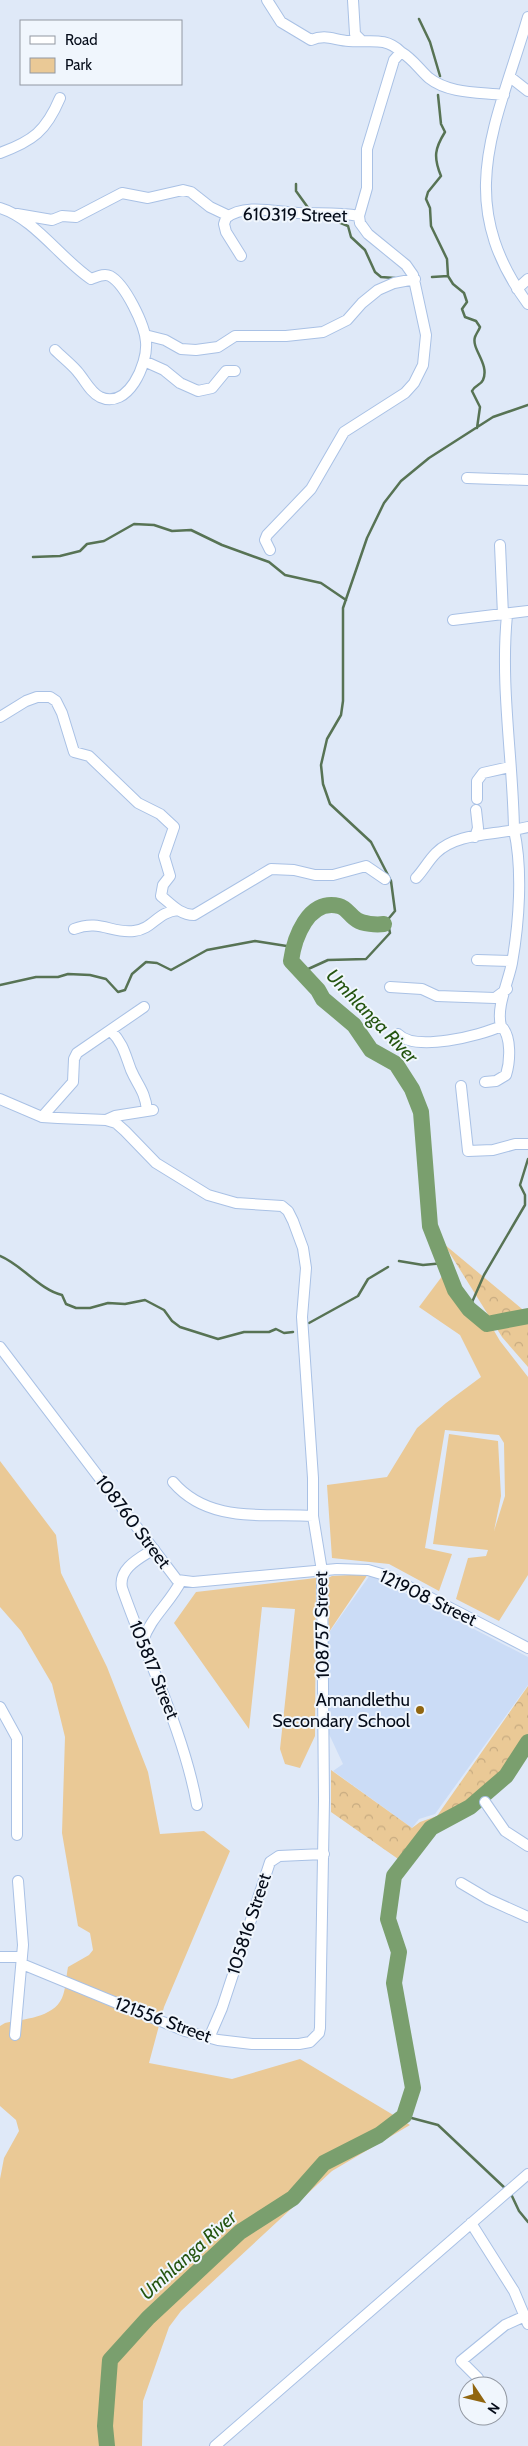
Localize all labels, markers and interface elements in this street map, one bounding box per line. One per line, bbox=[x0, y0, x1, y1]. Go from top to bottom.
legend bbox=[20, 20, 182, 85]
text: Road bbox=[65, 31, 98, 49]
text: Park bbox=[65, 56, 92, 74]
street label: 610319 Street bbox=[242, 203, 348, 227]
water label: Umhlanga River bbox=[321, 964, 423, 1069]
street label: 108760 Street bbox=[91, 1471, 175, 1573]
street label: 121908 Street bbox=[376, 1565, 480, 1631]
street label: 108757 Street bbox=[310, 1571, 334, 1679]
street label: 105817 Street bbox=[124, 1618, 184, 1722]
place label: Amandlethu Secondary School bbox=[272, 1689, 411, 1732]
marker: Amandlethu Secondary School bbox=[414, 1704, 426, 1716]
street label: 105816 Street bbox=[222, 1870, 276, 1978]
street label: 121556 Street bbox=[112, 1992, 214, 2048]
water label: Umhlanga River bbox=[135, 2205, 242, 2304]
north arrow bbox=[458, 2376, 508, 2426]
text: N bbox=[483, 2399, 504, 2418]

